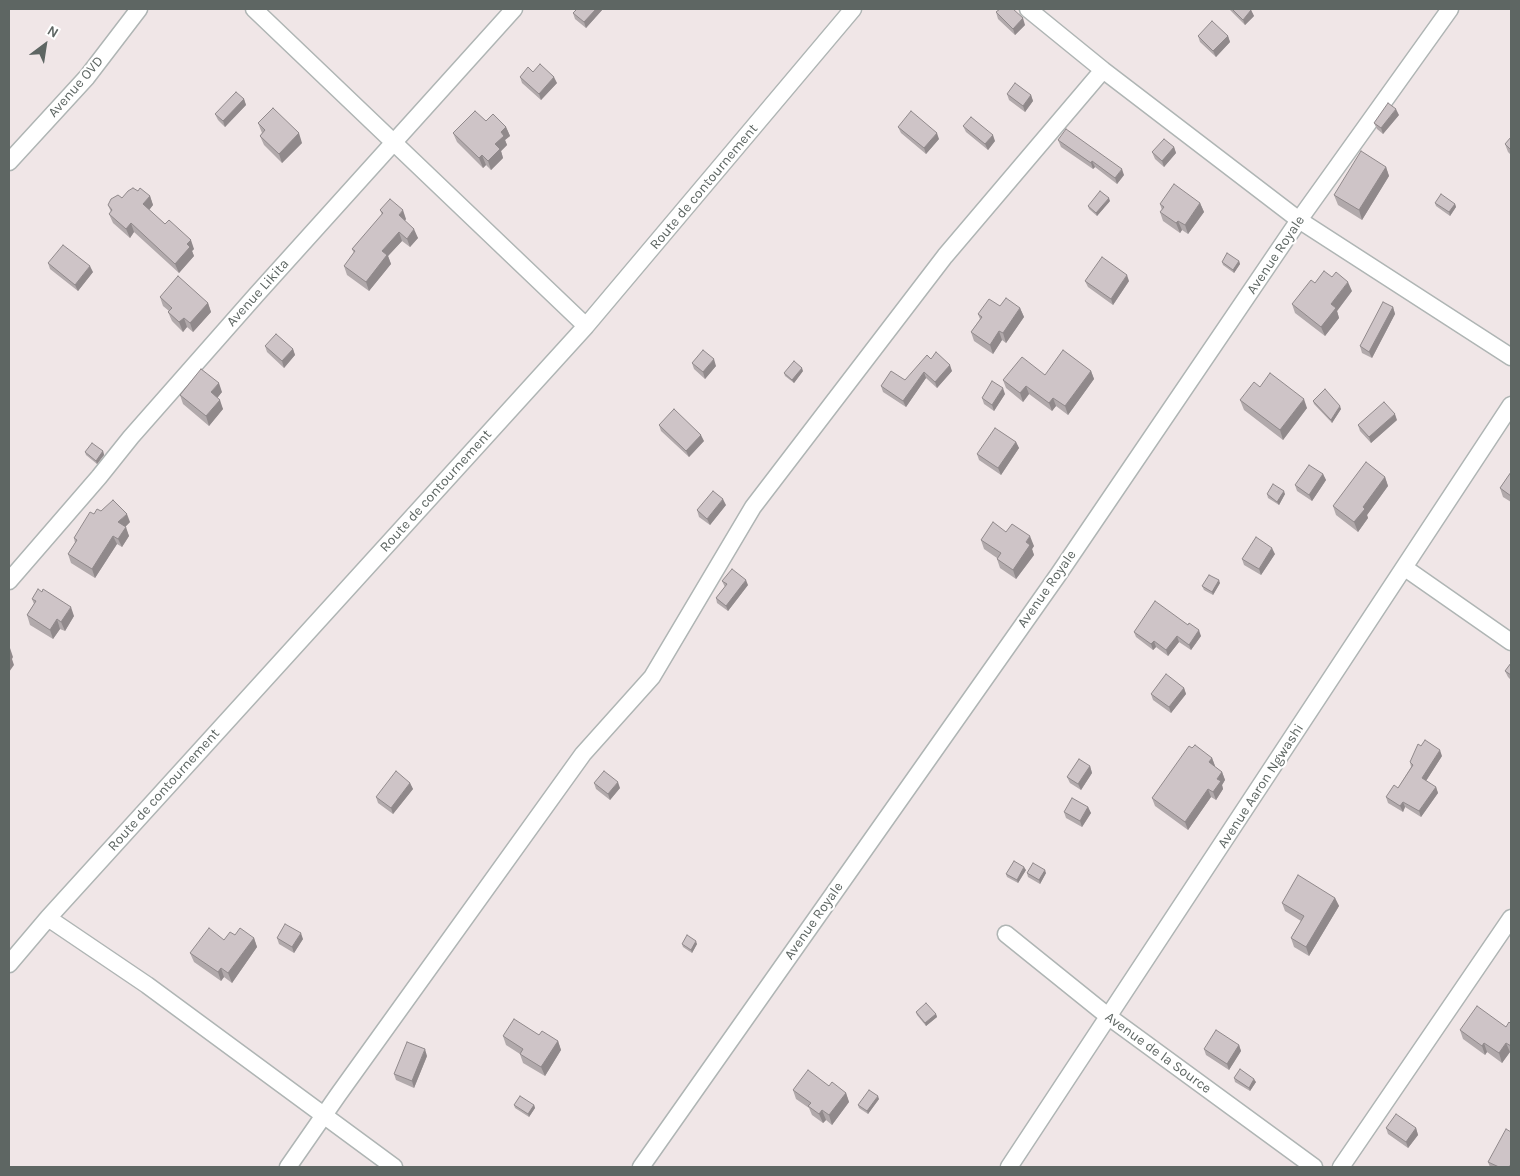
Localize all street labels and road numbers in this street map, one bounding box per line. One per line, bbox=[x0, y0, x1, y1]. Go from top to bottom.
street label: Avenue OVD bbox=[45, 53, 107, 121]
street label: Route de contournement bbox=[647, 121, 761, 253]
street label: Avenue Royale bbox=[1244, 213, 1308, 297]
street label: Avenue Likita bbox=[223, 256, 293, 330]
street label: Route de contournement bbox=[377, 426, 495, 556]
street label: Avenue Royale bbox=[1014, 547, 1080, 631]
street label: Avenue Aaron Ngwashi bbox=[1214, 721, 1308, 851]
street label: Route de contournement bbox=[105, 725, 223, 855]
street label: Avenue Royale bbox=[781, 879, 847, 963]
street label: Avenue de la Source bbox=[1102, 1009, 1214, 1097]

